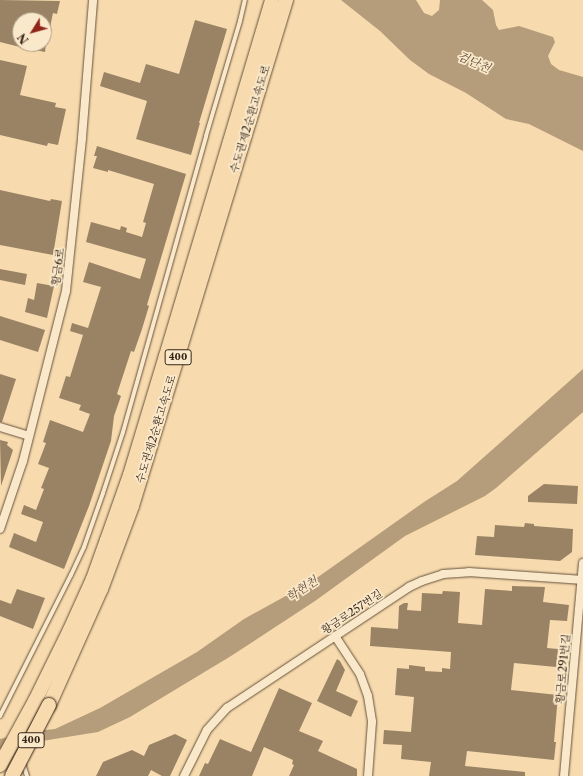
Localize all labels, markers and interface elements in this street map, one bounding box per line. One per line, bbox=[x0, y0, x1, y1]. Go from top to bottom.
north arrow bbox=[12, 12, 52, 52]
text: N bbox=[15, 31, 32, 47]
water label: 검단천 bbox=[455, 48, 493, 76]
street label: 수도권제2순환고속도로 bbox=[227, 63, 273, 175]
street label: 황금6로 bbox=[49, 247, 67, 287]
road number: 400 bbox=[164, 349, 192, 365]
street label: 수도권제2순환고속도로 bbox=[133, 373, 179, 485]
water label: 학현천 bbox=[283, 573, 321, 605]
street label: 황금로257번길 bbox=[319, 587, 385, 637]
street label: 황금로291번길 bbox=[553, 633, 573, 705]
road number: 400 bbox=[17, 732, 45, 748]

